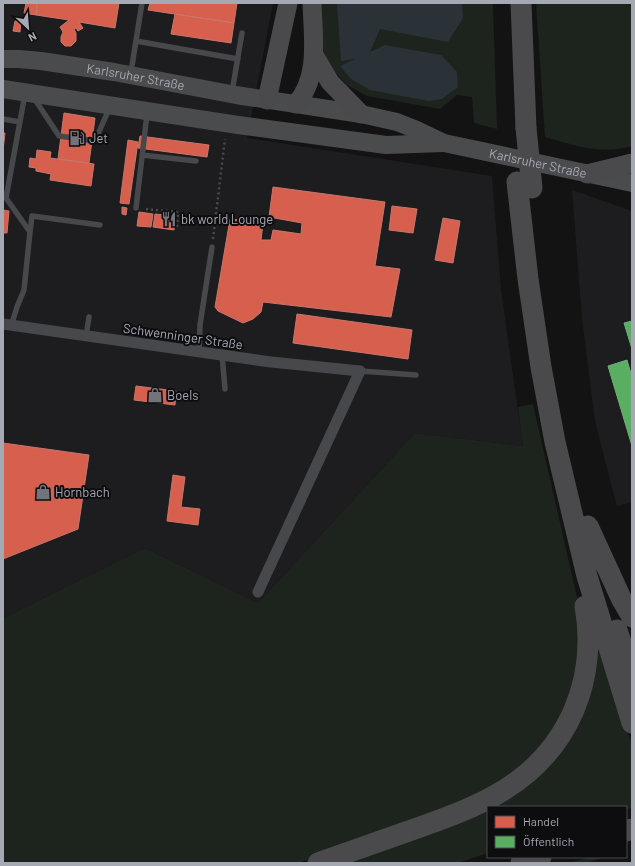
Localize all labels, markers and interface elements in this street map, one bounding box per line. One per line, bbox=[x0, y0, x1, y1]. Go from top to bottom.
north arrow bbox=[8, 8, 48, 48]
text: N bbox=[26, 30, 39, 45]
street label: Karlsruher Straße bbox=[85, 60, 186, 93]
fuel station icon: Jet bbox=[68, 129, 86, 147]
place label: Jet bbox=[89, 130, 108, 146]
street label: Karlsruher Straße bbox=[488, 145, 588, 181]
restaurant icon: bk world Lounge bbox=[160, 210, 178, 228]
place label: bk world Lounge bbox=[181, 211, 273, 227]
street label: Schwenninger Straße bbox=[122, 320, 244, 352]
shop icon: Boels bbox=[146, 386, 164, 404]
place label: Boels bbox=[167, 387, 198, 403]
shop icon: Hornbach bbox=[34, 483, 52, 501]
place label: Hornbach bbox=[55, 484, 110, 500]
legend bbox=[487, 806, 627, 858]
text: Handel bbox=[523, 814, 559, 828]
text: Öffentlich bbox=[523, 834, 574, 848]

